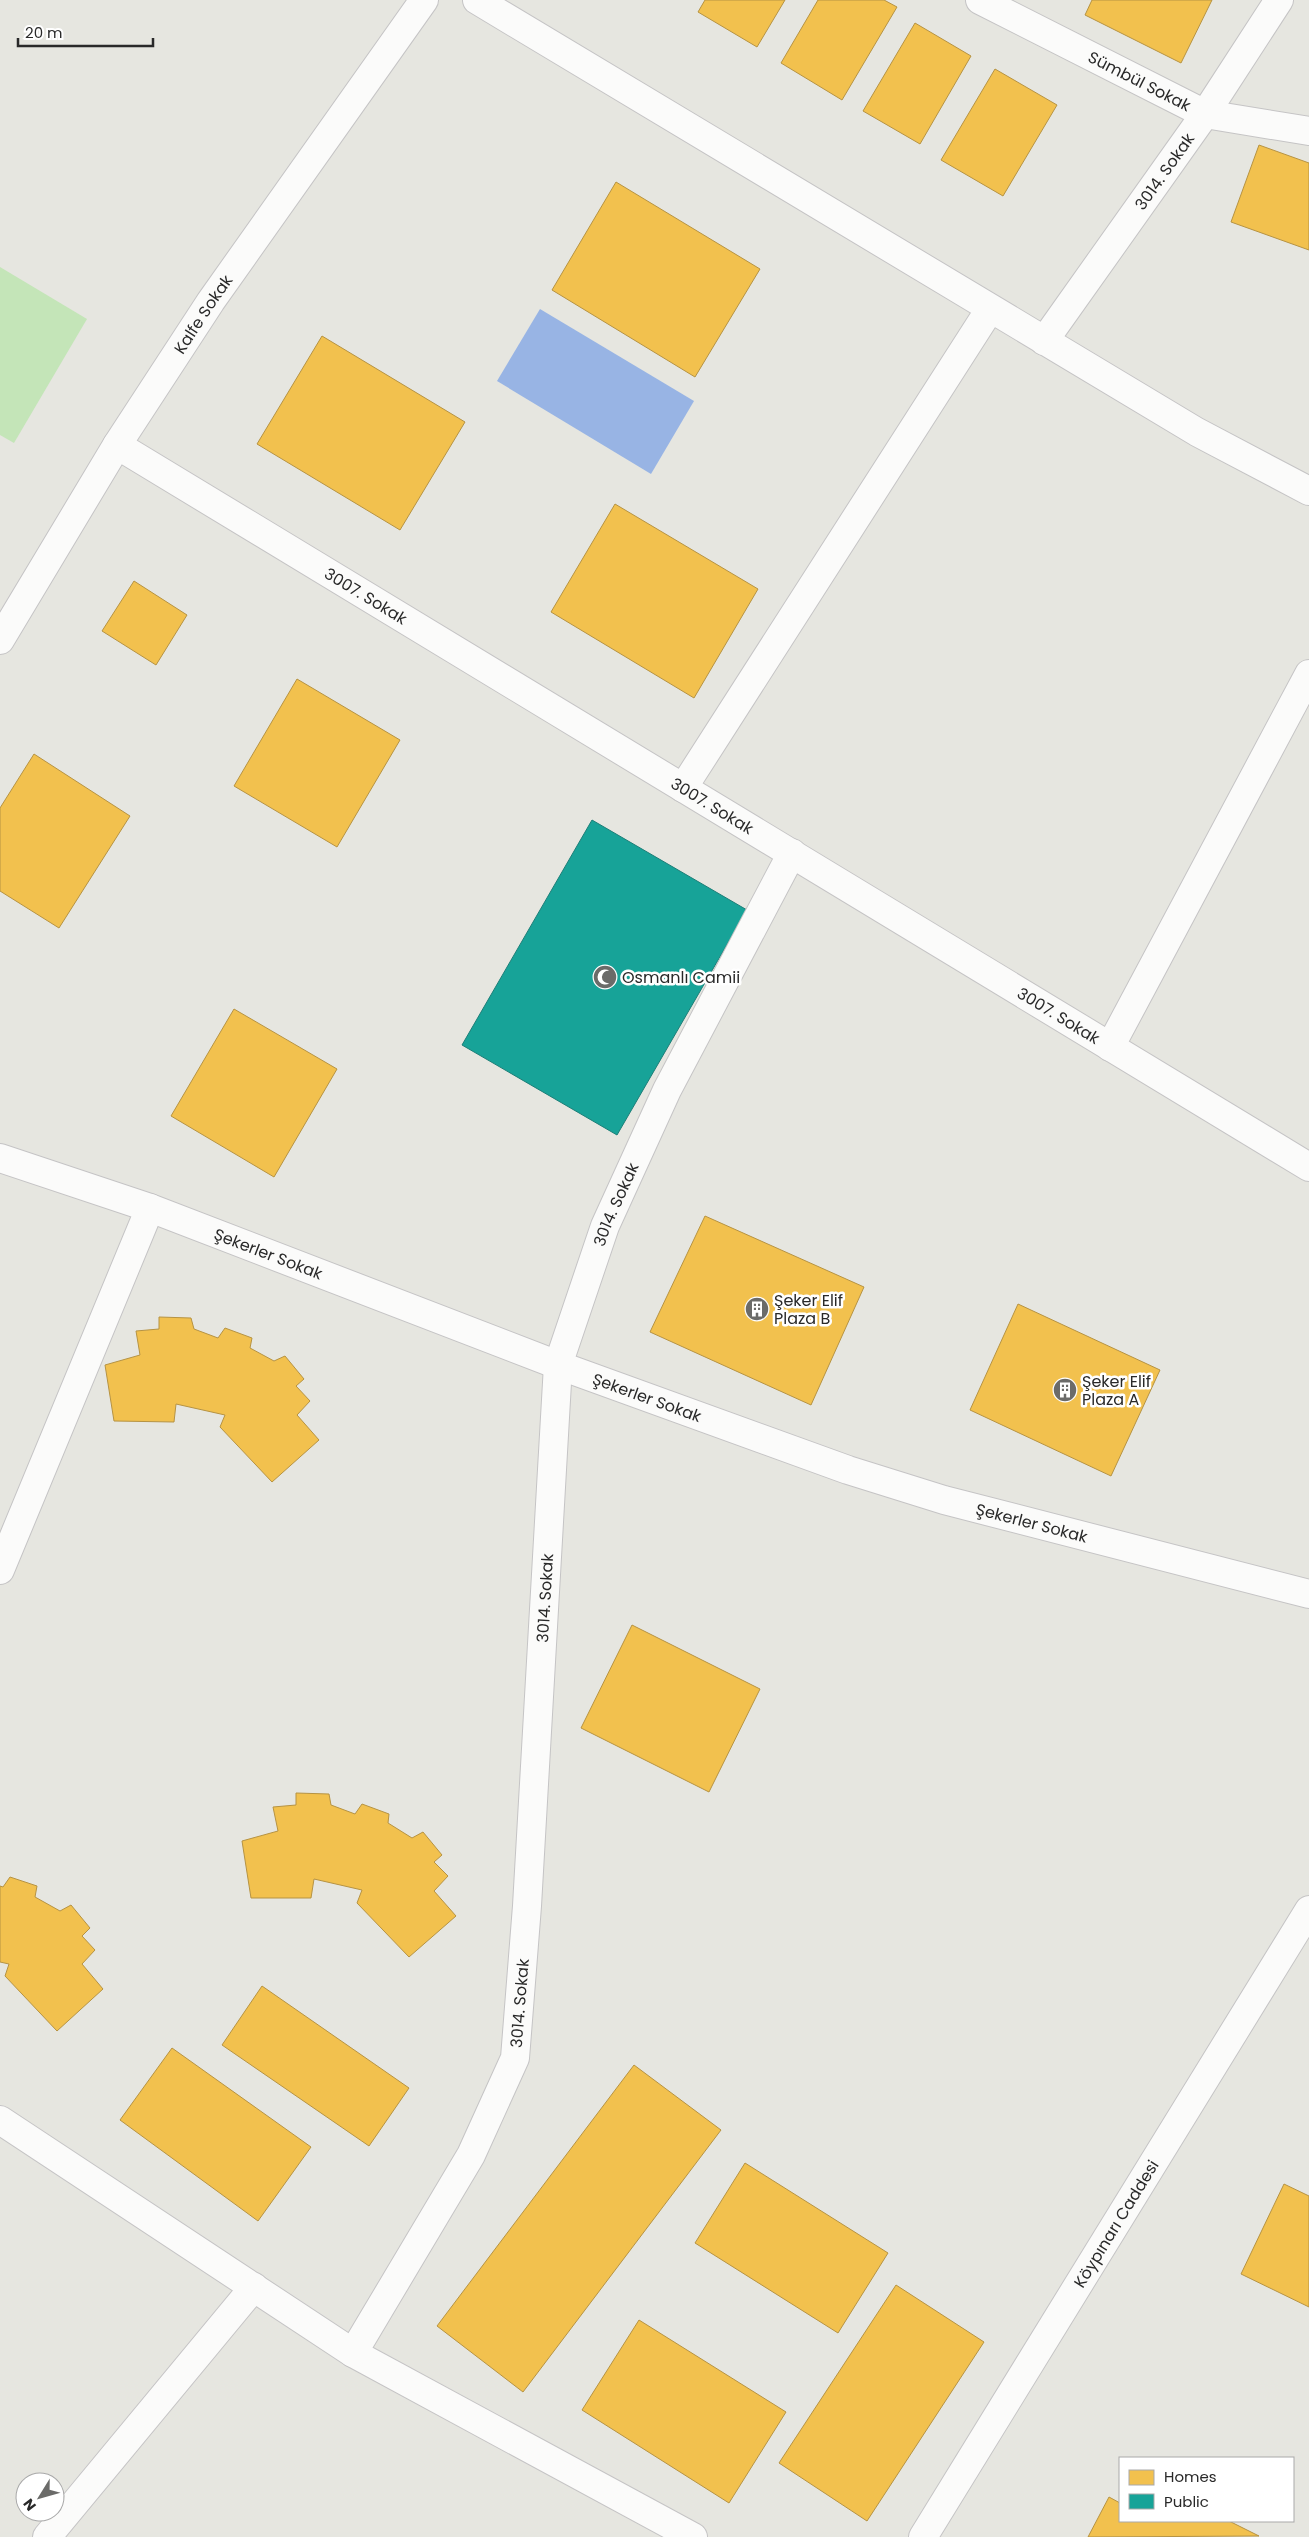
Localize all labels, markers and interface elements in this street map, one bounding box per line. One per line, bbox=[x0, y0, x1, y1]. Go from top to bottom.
scale bar bbox=[18, 15, 152, 47]
text: 20 m bbox=[25, 22, 63, 43]
street label: Sümbül Sokak bbox=[1084, 45, 1196, 117]
street label: 3014. Sokak bbox=[1129, 128, 1200, 214]
street label: Kalfe Sokak bbox=[168, 269, 238, 358]
street label: 3007. Sokak bbox=[320, 562, 412, 630]
street label: 3007. Sokak bbox=[667, 772, 759, 840]
mosque icon: Osmanlı Camii bbox=[592, 964, 618, 990]
place label: Osmanlı Camii bbox=[622, 966, 740, 989]
street label: 3007. Sokak bbox=[1013, 981, 1105, 1050]
street label: 3014. Sokak bbox=[587, 1158, 644, 1249]
street label: Şekerler Sokak bbox=[211, 1222, 327, 1285]
place label: Şeker Elif Plaza B bbox=[774, 1289, 843, 1330]
building icon: Şeker Elif Plaza B bbox=[744, 1296, 770, 1322]
street label: Şekerler Sokak bbox=[589, 1367, 706, 1428]
place label: Şeker Elif Plaza A bbox=[1082, 1370, 1151, 1411]
building icon: Şeker Elif Plaza A bbox=[1052, 1377, 1078, 1403]
street label: Şekerler Sokak bbox=[974, 1497, 1091, 1548]
street label: 3014. Sokak bbox=[531, 1552, 559, 1643]
street label: 3014. Sokak bbox=[504, 1957, 534, 2049]
street label: Köypınarı Caddesi bbox=[1068, 2155, 1164, 2292]
legend bbox=[1119, 2457, 1294, 2522]
text: Homes bbox=[1164, 2466, 1217, 2487]
north arrow bbox=[15, 2472, 65, 2522]
text: Public bbox=[1164, 2491, 1209, 2512]
text: N bbox=[18, 2495, 41, 2515]

